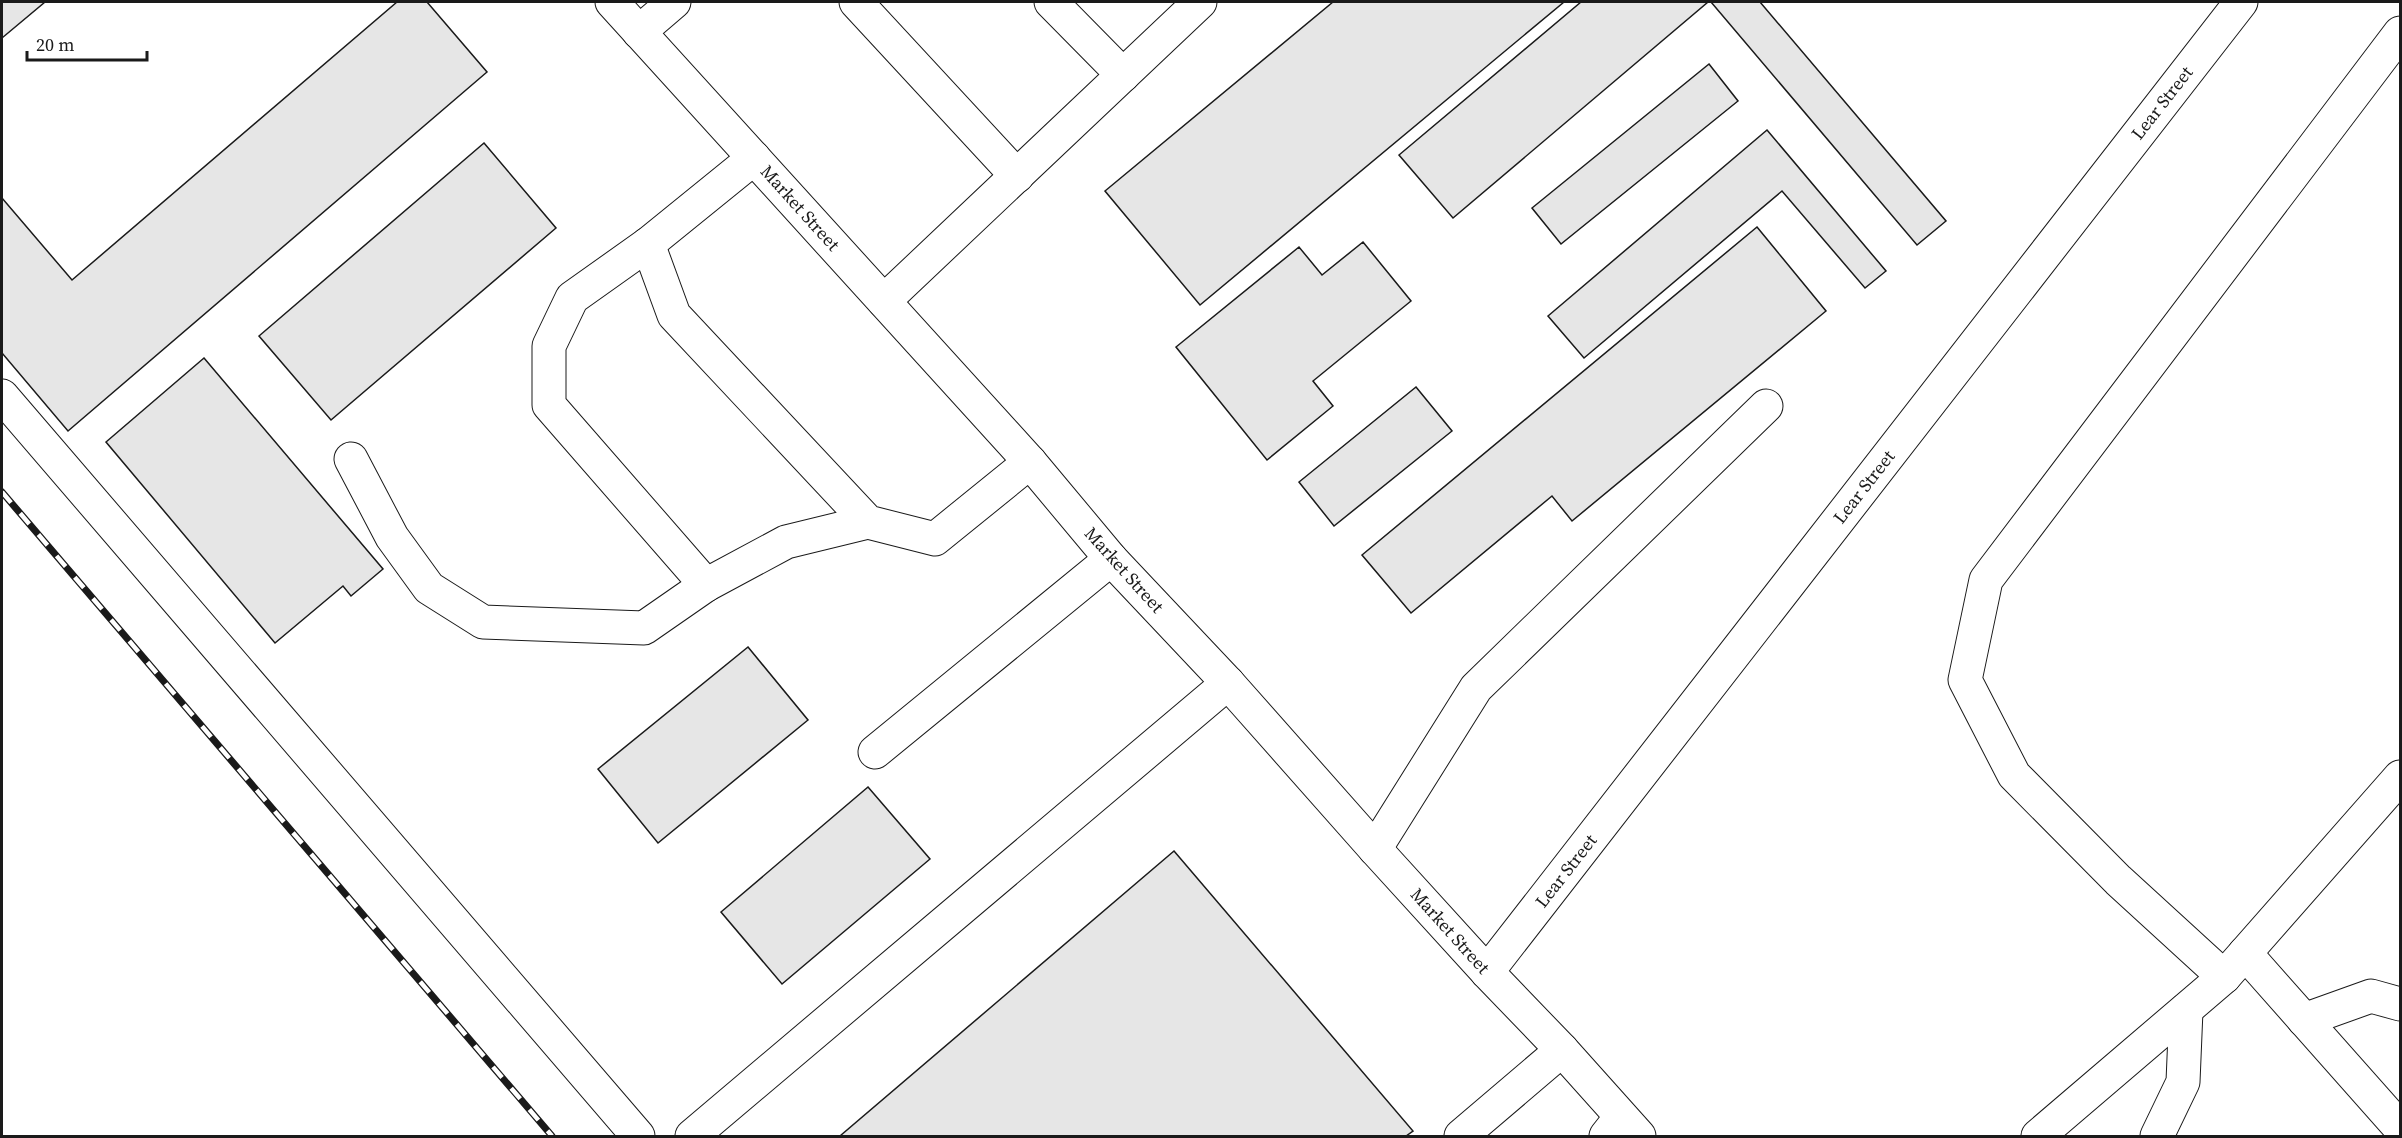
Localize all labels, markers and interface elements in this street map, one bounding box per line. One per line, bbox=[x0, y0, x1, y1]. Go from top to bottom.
scale bar bbox=[27, 24, 147, 62]
text: 20 m bbox=[36, 32, 74, 57]
street label: Lear Street bbox=[2125, 61, 2198, 145]
street label: Market Street bbox=[755, 159, 846, 256]
street label: Lear Street bbox=[1827, 445, 1900, 529]
street label: Market Street bbox=[1079, 521, 1170, 618]
street label: Lear Street bbox=[1529, 829, 1602, 913]
street label: Market Street bbox=[1405, 882, 1496, 979]

